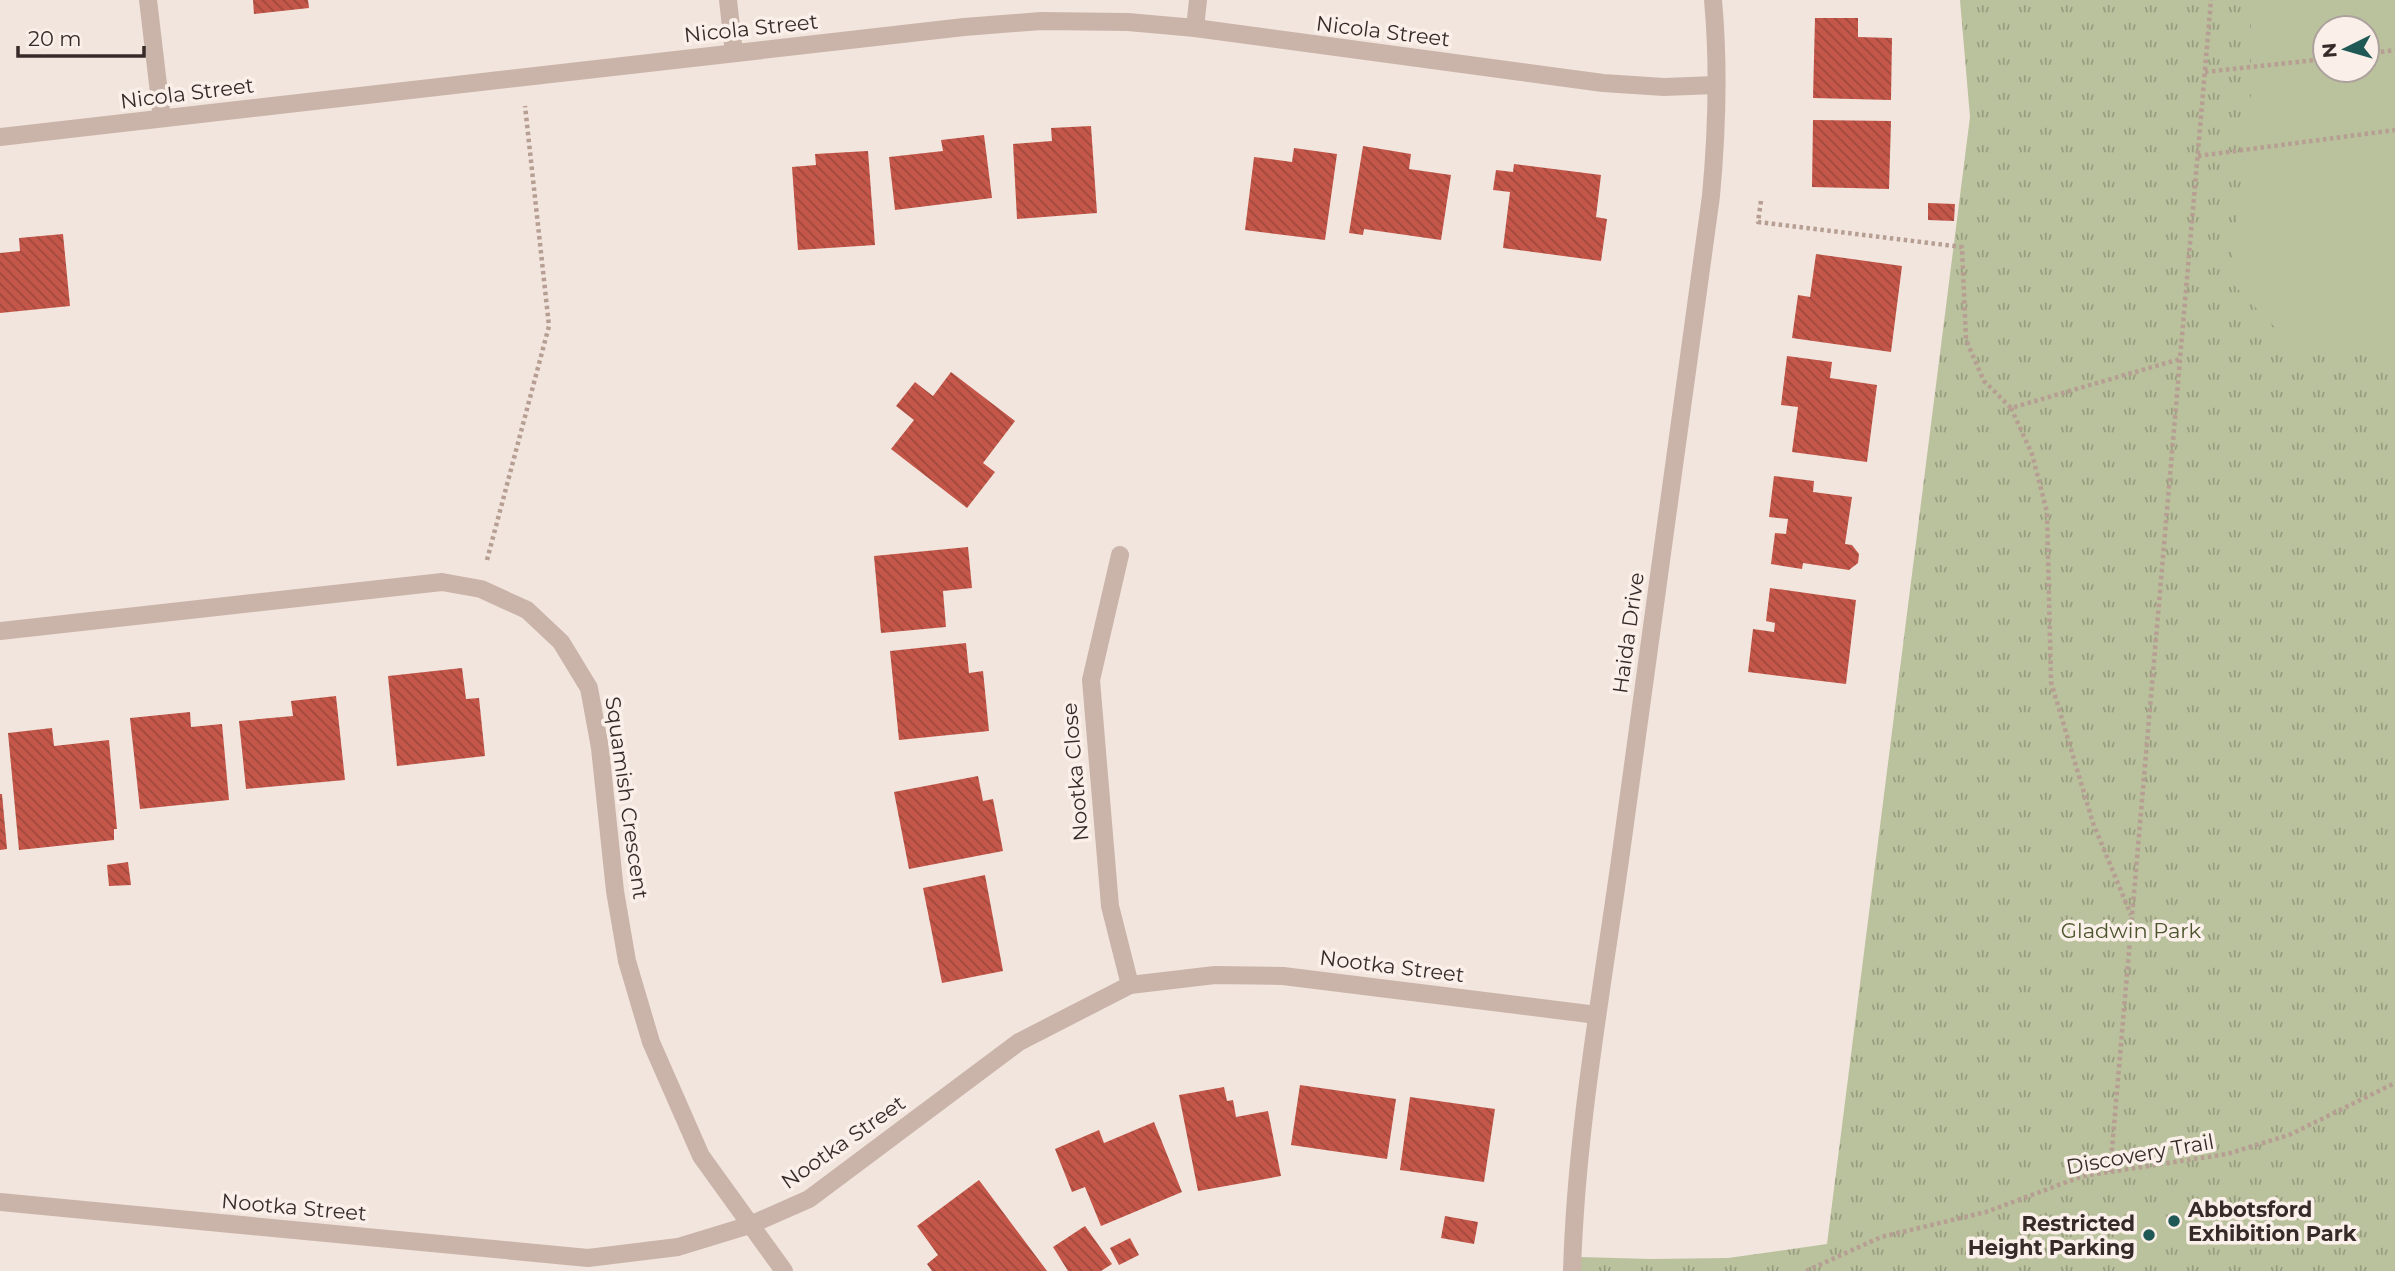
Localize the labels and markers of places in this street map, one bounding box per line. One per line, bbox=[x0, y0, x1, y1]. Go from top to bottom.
place label: Abbotsford Exhibition Park bbox=[2187, 1197, 2357, 1246]
place label: Restricted Height Parking bbox=[1968, 1211, 2135, 1260]
marker: Abbotsford Exhibition Park bbox=[2166, 1213, 2182, 1229]
marker: Restricted Height Parking bbox=[2141, 1227, 2157, 1243]

